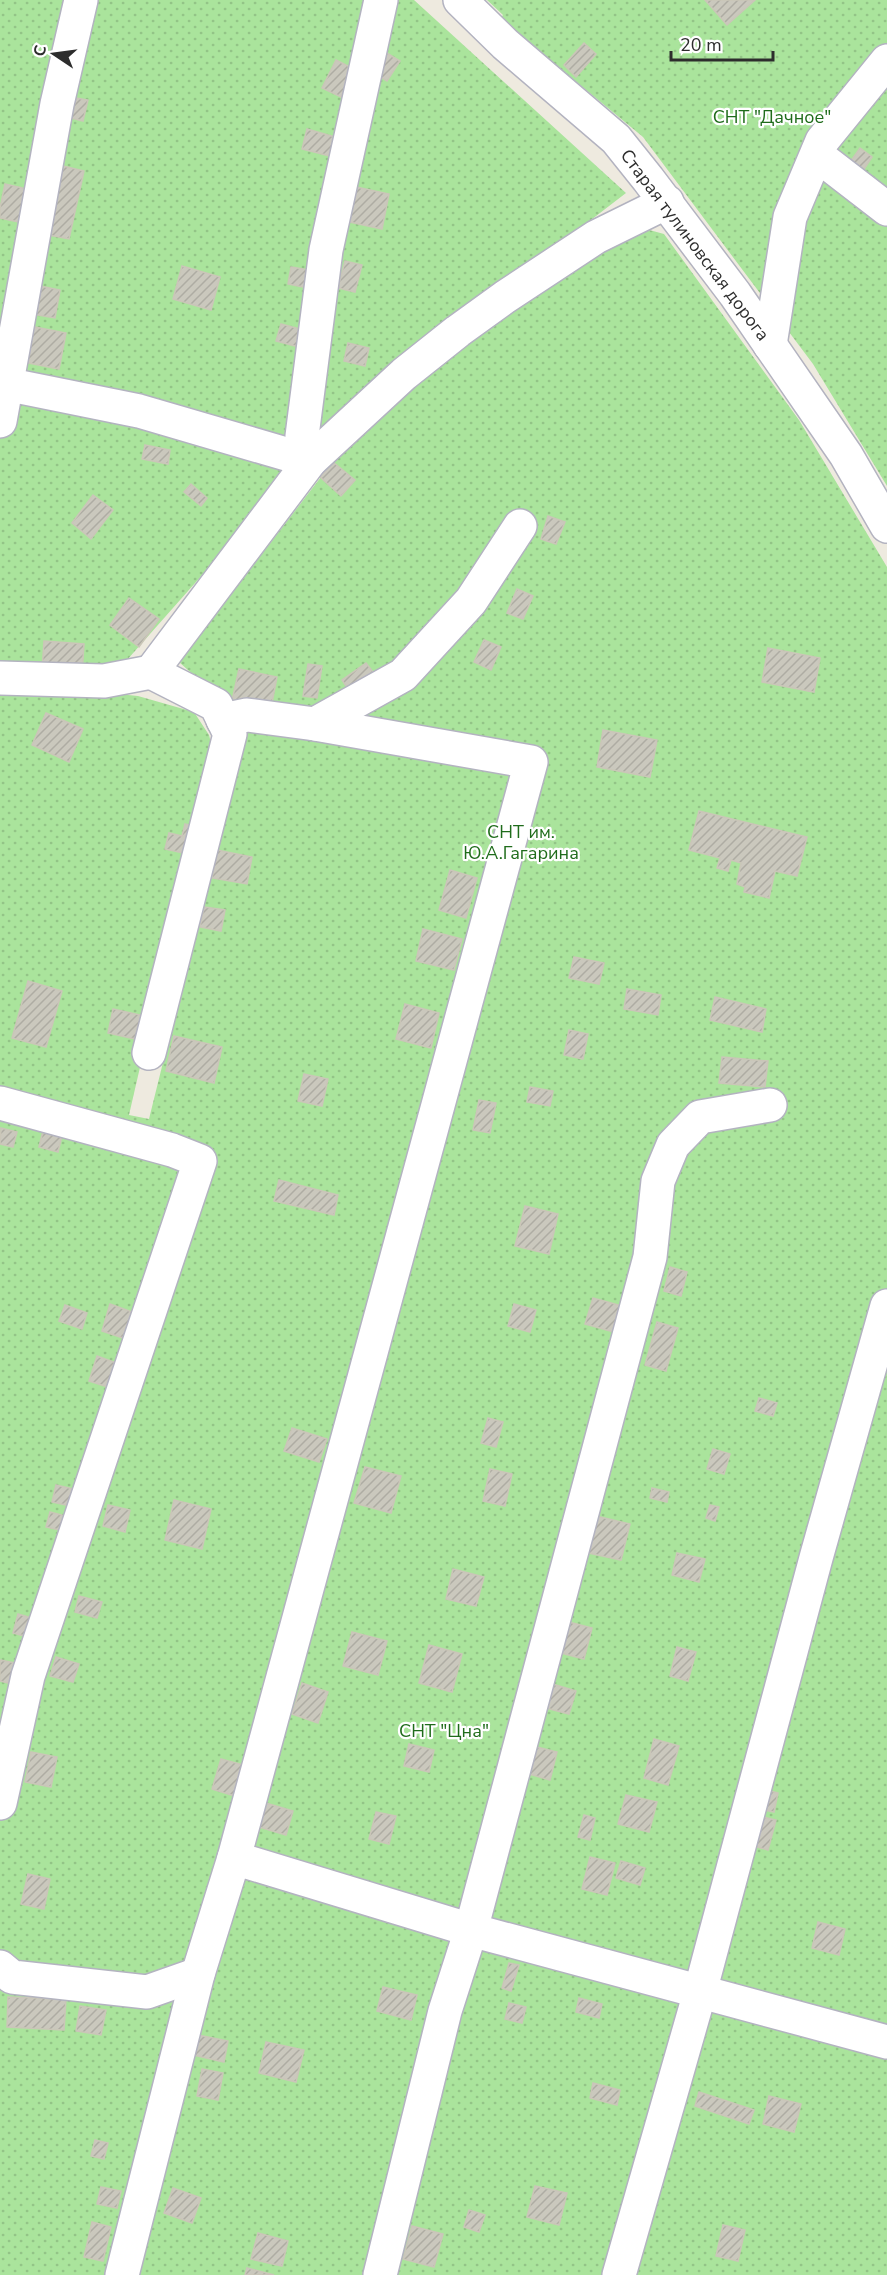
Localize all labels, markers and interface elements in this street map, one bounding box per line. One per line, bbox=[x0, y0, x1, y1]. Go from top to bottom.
north arrow bbox=[24, 24, 84, 84]
scale bar bbox=[671, 24, 773, 62]
text: 20 m bbox=[680, 33, 722, 57]
text: С bbox=[28, 43, 52, 59]
park label: СНТ "Дачное" bbox=[713, 105, 831, 129]
street label: Старая тулиновская дорога bbox=[615, 144, 775, 346]
park label: СНТ им. Ю.А.Гагарина bbox=[463, 820, 579, 865]
park label: СНТ "Цна" bbox=[399, 1719, 489, 1743]

